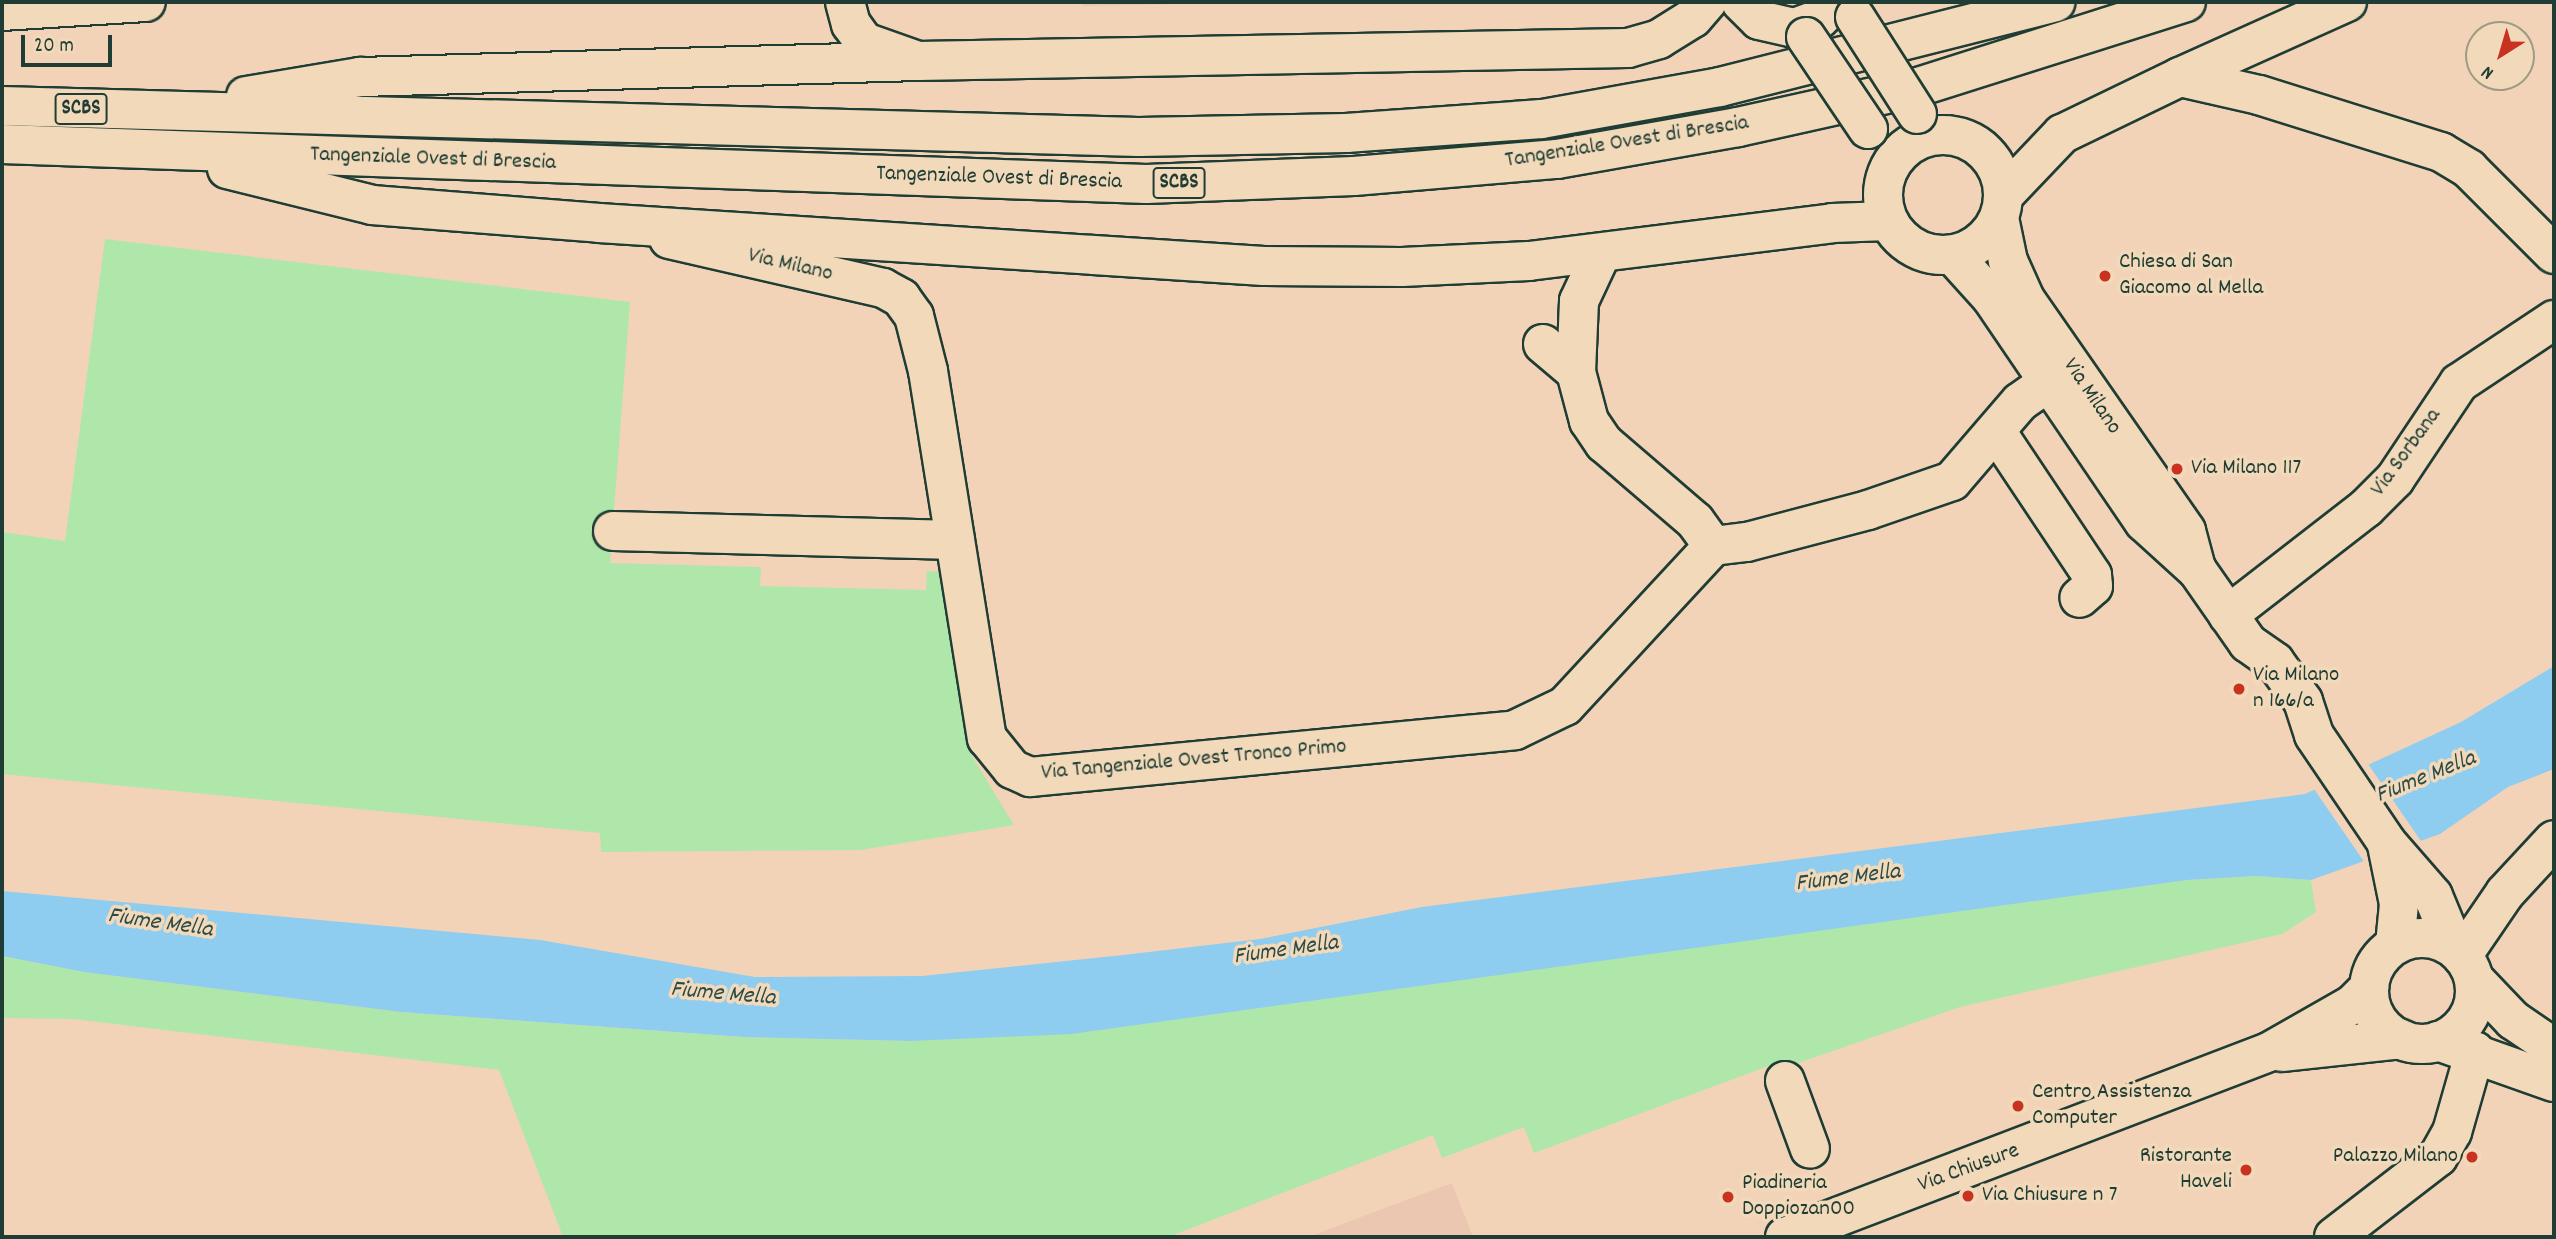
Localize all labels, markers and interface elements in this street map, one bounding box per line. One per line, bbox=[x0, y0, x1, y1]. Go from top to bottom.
scale bar bbox=[24, 21, 116, 65]
north arrow bbox=[2465, 21, 2535, 91]
text: 20 m bbox=[34, 32, 74, 62]
text: N bbox=[2476, 58, 2500, 85]
road number: SCBS bbox=[53, 92, 109, 126]
street label: Tangenziale Ovest di Brescia bbox=[1503, 110, 1751, 176]
street label: Tangenziale Ovest di Brescia bbox=[310, 142, 556, 178]
street label: Tangenziale Ovest di Brescia bbox=[876, 161, 1122, 197]
road number: SCBS bbox=[1151, 166, 1207, 200]
street label: Via Milano bbox=[745, 243, 835, 289]
place label: Chiesa di San Giacomo al Mella bbox=[2119, 249, 2263, 303]
marker: Chiesa di San Giacomo al Mella bbox=[2097, 268, 2113, 284]
street label: Via Milano bbox=[2055, 354, 2127, 440]
street label: Via Sorbana bbox=[2366, 403, 2448, 503]
place label: Via Milano 117 bbox=[2191, 455, 2301, 483]
marker: Via Milano 117 bbox=[2169, 461, 2185, 477]
place label: Via Milano n 166/a bbox=[2253, 662, 2339, 716]
marker: Via Milano n 166/a bbox=[2231, 681, 2247, 697]
street label: Via Tangenziale Ovest Tronco Primo bbox=[1040, 734, 1348, 788]
water label: Fiume Mella bbox=[2372, 745, 2480, 811]
water label: Fiume Mella bbox=[1794, 858, 1902, 900]
water label: Fiume Mella bbox=[106, 902, 214, 946]
water label: Fiume Mella bbox=[1232, 929, 1340, 973]
water label: Fiume Mella bbox=[669, 976, 777, 1014]
place label: Centro Assistenza Computer bbox=[2032, 1079, 2191, 1133]
marker: Centro Assistenza Computer bbox=[2010, 1098, 2026, 1114]
street label: Via Chiusure bbox=[1915, 1138, 2023, 1200]
place label: Ristorante Haveli bbox=[2140, 1143, 2232, 1197]
place label: Palazzo Milano bbox=[2333, 1143, 2458, 1171]
marker: Palazzo Milano bbox=[2464, 1149, 2480, 1165]
marker: Ristorante Haveli bbox=[2238, 1162, 2254, 1178]
place label: Piadineria Doppiozan00 bbox=[1742, 1170, 1855, 1224]
place label: Via Chiusure n 7 bbox=[1982, 1182, 2118, 1210]
marker: Via Chiusure n 7 bbox=[1960, 1188, 1976, 1204]
marker: Piadineria Doppiozan00 bbox=[1720, 1189, 1736, 1205]

